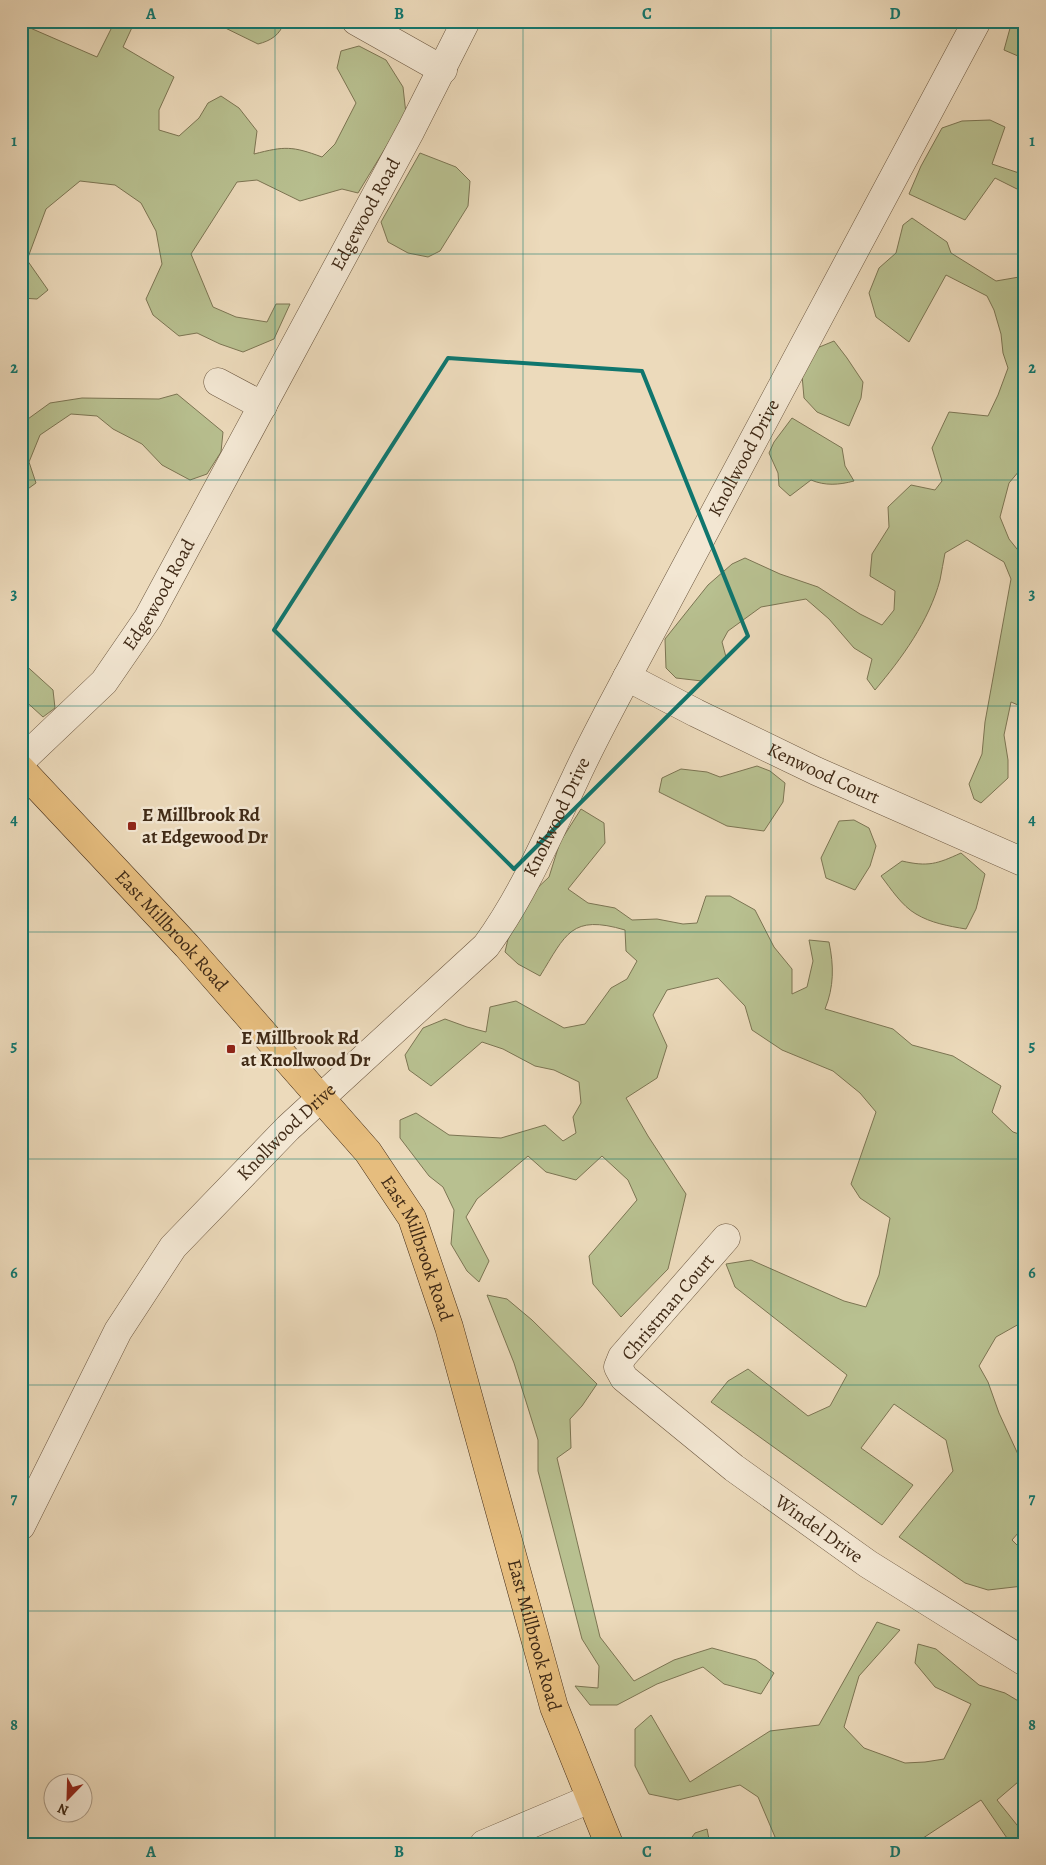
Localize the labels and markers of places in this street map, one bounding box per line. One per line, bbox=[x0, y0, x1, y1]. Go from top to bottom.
place label: E Millbrook Rd at Edgewood Dr bbox=[142, 802, 268, 850]
marker: E Millbrook Rd at Edgewood Dr bbox=[126, 820, 138, 832]
place label: E Millbrook Rd at Knollwood Dr bbox=[241, 1025, 371, 1073]
marker: E Millbrook Rd at Knollwood Dr bbox=[225, 1043, 237, 1055]

